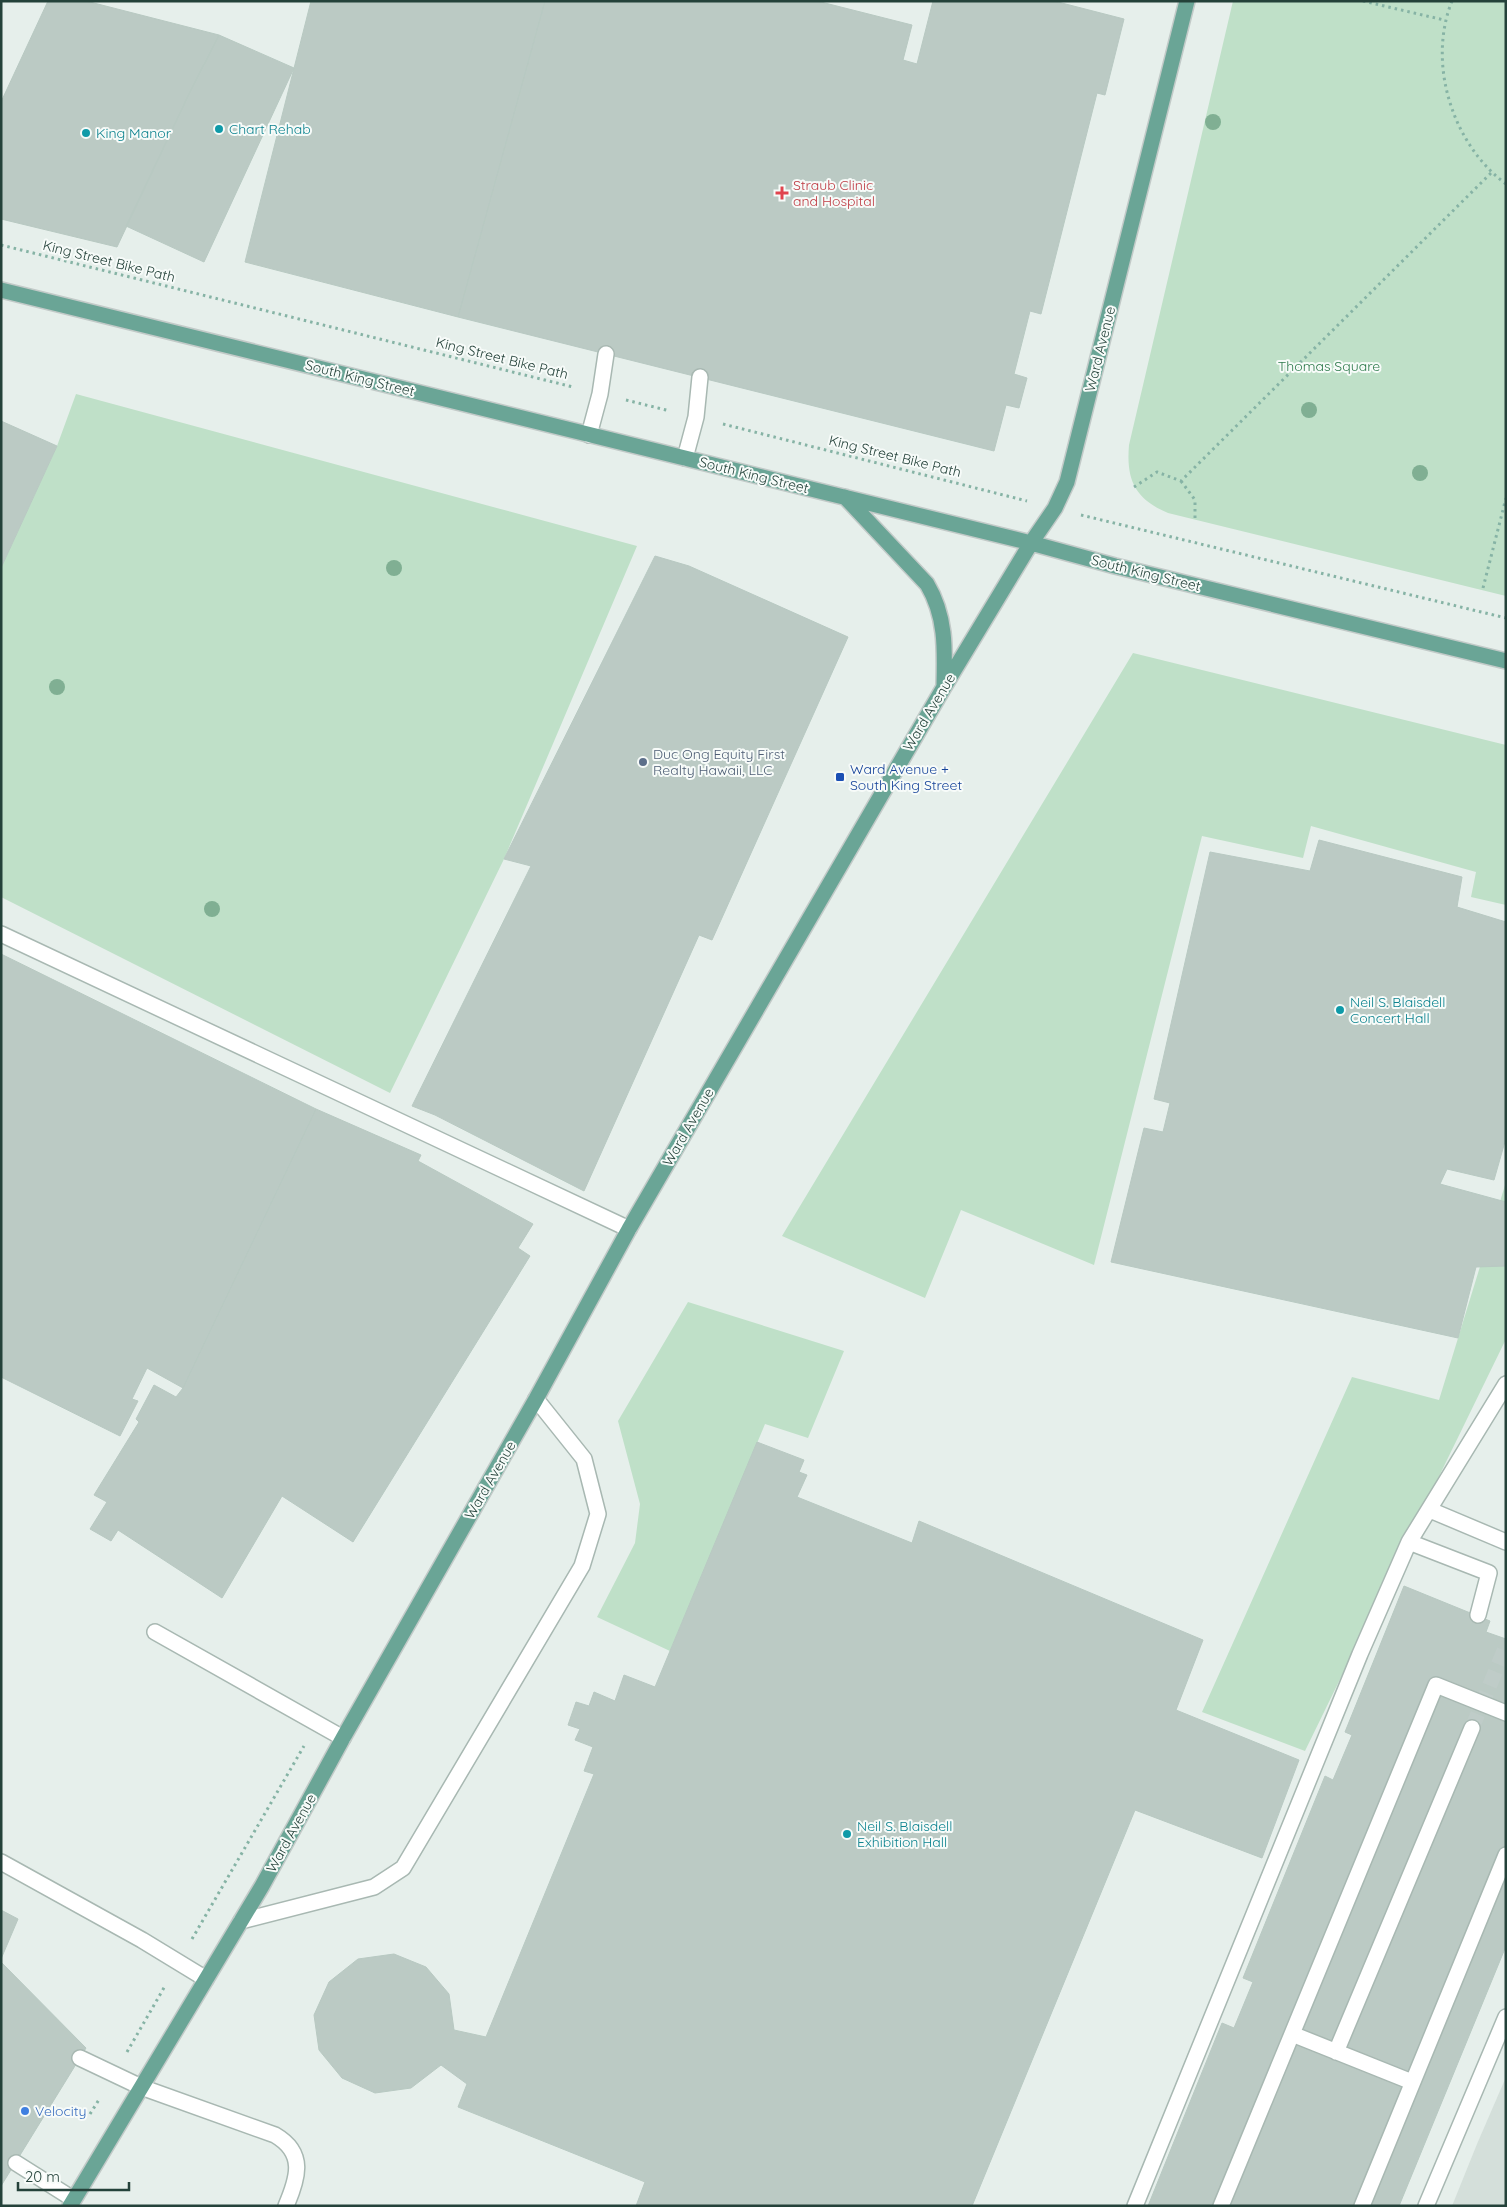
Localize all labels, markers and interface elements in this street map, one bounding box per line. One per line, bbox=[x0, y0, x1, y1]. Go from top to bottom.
place label: Chart Rehab bbox=[229, 120, 311, 138]
marker: Chart Rehab bbox=[213, 123, 225, 135]
place label: King Manor bbox=[96, 124, 172, 142]
marker: King Manor bbox=[80, 127, 92, 139]
place label: Straub Clinic and Hospital bbox=[793, 176, 875, 210]
marker: Straub Clinic and Hospital bbox=[775, 186, 789, 200]
street label: King Street Bike Path bbox=[41, 236, 177, 286]
street label: Ward Avenue bbox=[1081, 304, 1119, 393]
street label: King Street Bike Path bbox=[434, 333, 570, 383]
street label: South King Street bbox=[303, 356, 417, 400]
park label: Thomas Square bbox=[1278, 357, 1380, 375]
street label: King Street Bike Path bbox=[827, 431, 963, 481]
street label: South King Street bbox=[697, 453, 811, 497]
street label: South King Street bbox=[1089, 551, 1203, 595]
street label: Ward Avenue bbox=[899, 670, 959, 754]
place label: Duc Ong Equity First Realty Hawaii, LLC bbox=[653, 745, 785, 779]
marker: Duc Ong Equity First Realty Hawaii, LLC bbox=[637, 756, 649, 768]
place label: Ward Avenue + South King Street bbox=[850, 760, 962, 794]
marker: Ward Avenue + South King Street bbox=[834, 771, 846, 783]
place label: Neil S. Blaisdell Concert Hall bbox=[1350, 993, 1446, 1027]
marker: Neil S. Blaisdell Concert Hall bbox=[1334, 1004, 1346, 1016]
street label: Ward Avenue bbox=[658, 1085, 718, 1169]
street label: Ward Avenue bbox=[460, 1438, 520, 1522]
street label: Ward Avenue bbox=[262, 1790, 320, 1875]
place label: Neil S. Blaisdell Exhibition Hall bbox=[857, 1817, 953, 1851]
marker: Neil S. Blaisdell Exhibition Hall bbox=[841, 1828, 853, 1840]
place label: Velocity bbox=[35, 2102, 86, 2120]
marker: Velocity bbox=[19, 2105, 31, 2117]
scale bar bbox=[18, 2160, 129, 2192]
text: 20 m bbox=[25, 2167, 60, 2186]

